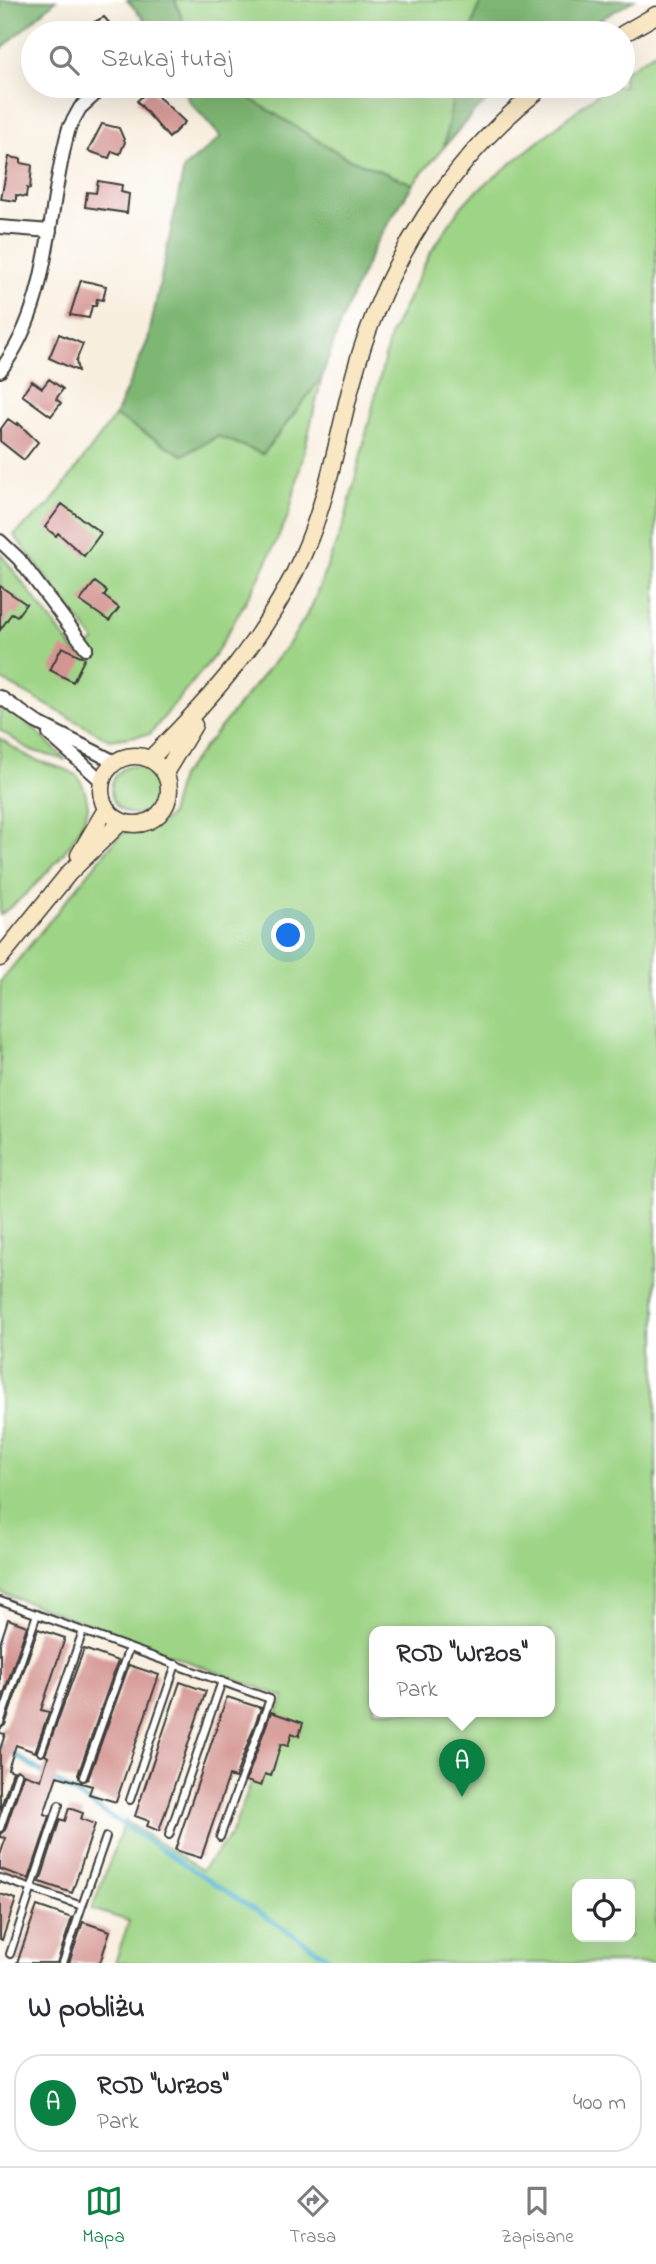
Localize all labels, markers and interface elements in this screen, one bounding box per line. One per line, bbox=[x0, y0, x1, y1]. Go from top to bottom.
search box bbox=[21, 21, 635, 98]
icon: search bbox=[45, 41, 83, 79]
text: Szukaj tutaj bbox=[101, 41, 232, 79]
your location bbox=[271, 918, 305, 952]
popup bbox=[369, 1626, 555, 1717]
text: ROD "Wrzos" bbox=[396, 1636, 528, 1674]
text: Park bbox=[396, 1674, 438, 1707]
pin: A bbox=[439, 1739, 485, 1797]
map controls bbox=[572, 1879, 635, 1942]
button: locate bbox=[572, 1879, 635, 1942]
text: W pobliżu bbox=[28, 1987, 145, 2031]
text: ROD "Wrzos" bbox=[97, 2068, 229, 2106]
text: A bbox=[46, 2087, 60, 2120]
text: 400 m bbox=[573, 2087, 626, 2120]
text: Park bbox=[97, 2106, 139, 2139]
tab: Mapa bbox=[82, 2182, 125, 2251]
tab: Trasa bbox=[289, 2182, 336, 2251]
tab: Zapisane bbox=[501, 2182, 574, 2251]

